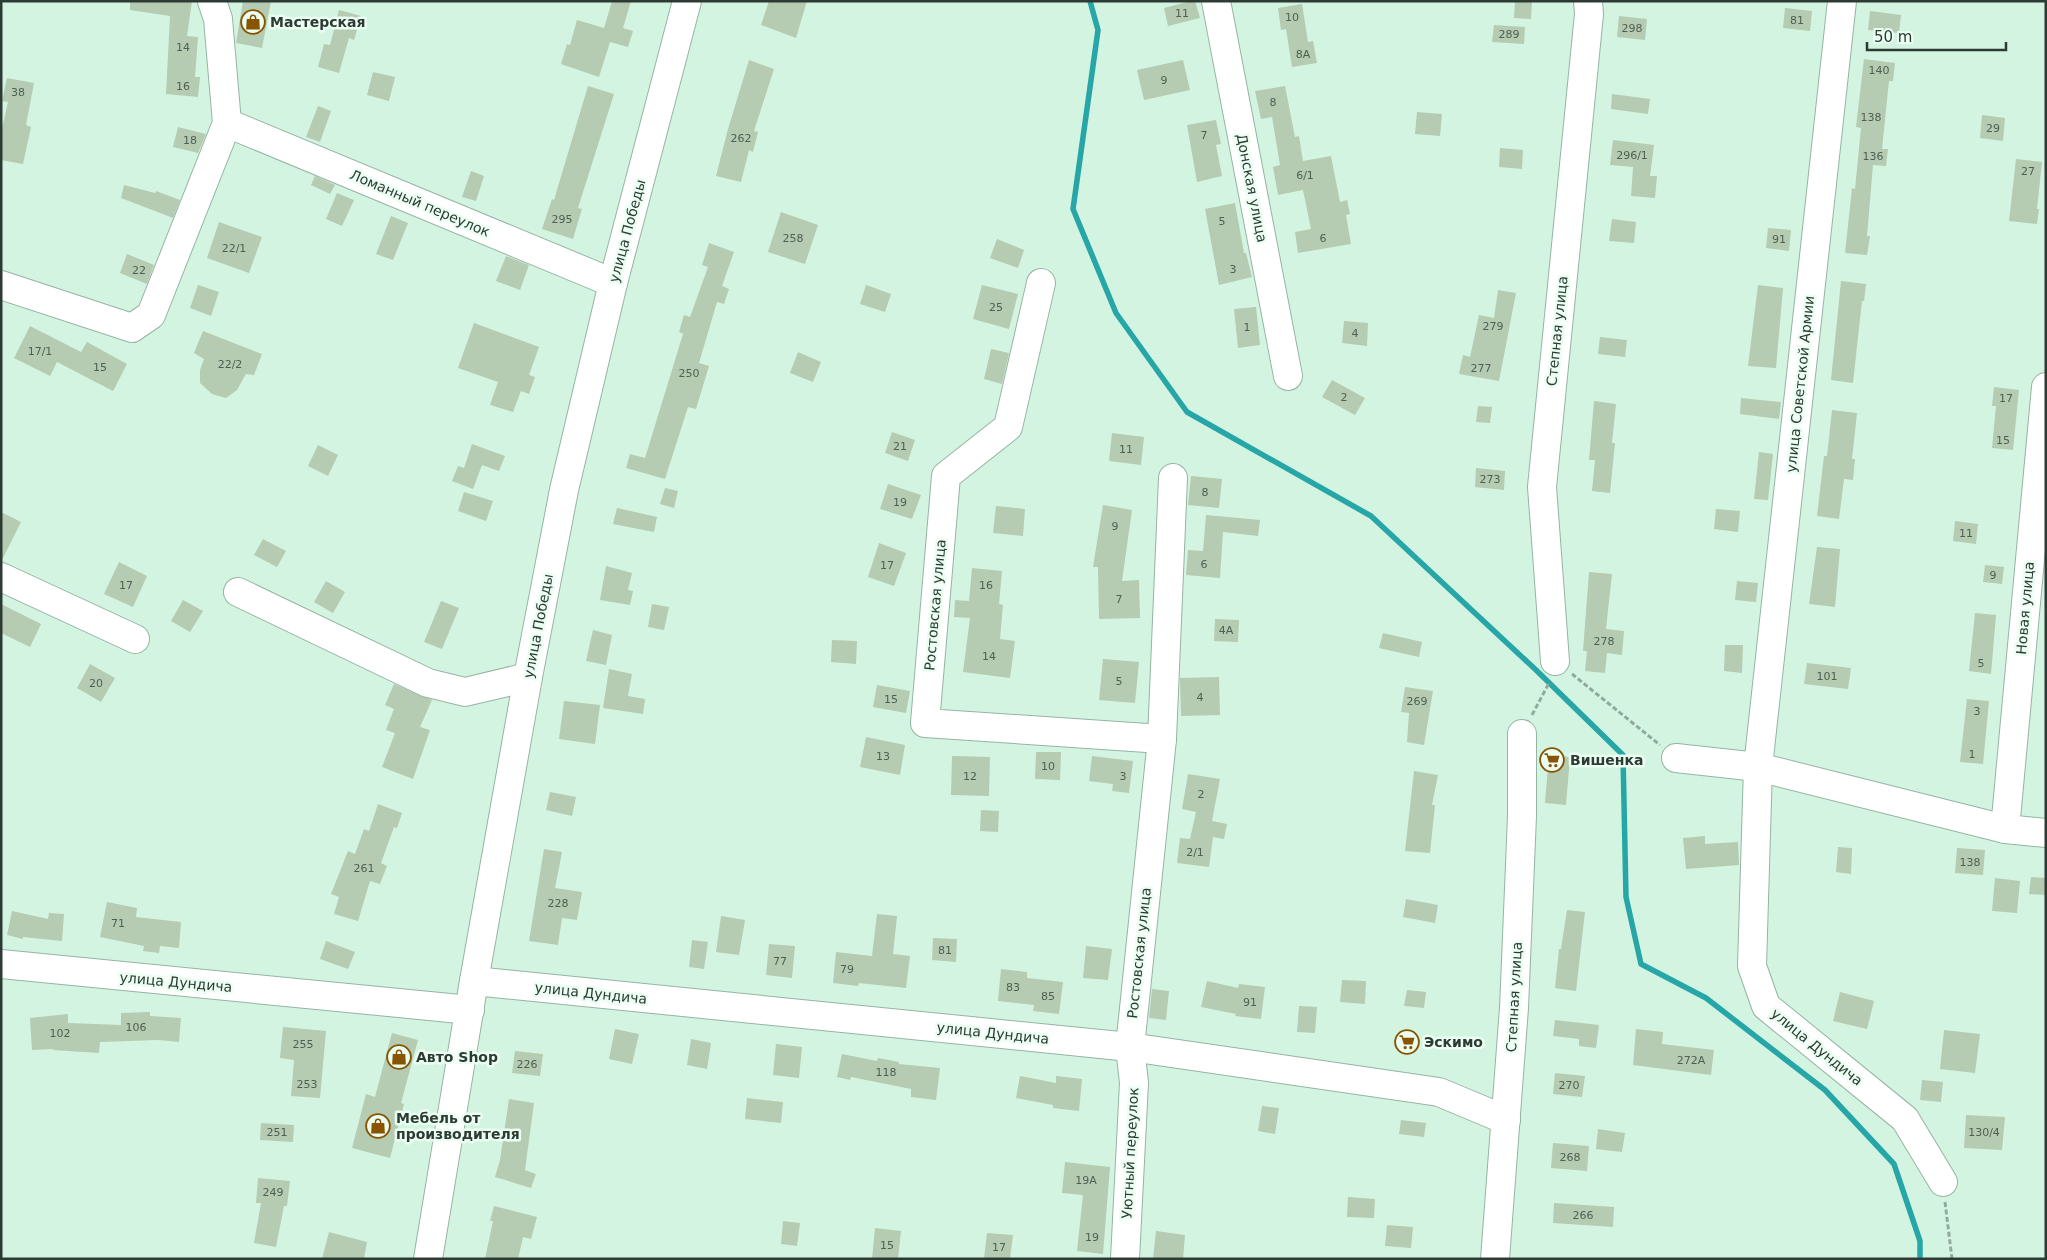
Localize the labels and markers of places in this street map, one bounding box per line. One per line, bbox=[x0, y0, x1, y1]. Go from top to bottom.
shop icon: Мастерская bbox=[240, 9, 266, 35]
place label: Мастерская bbox=[270, 14, 366, 30]
supermarket icon: Вишенка bbox=[1539, 747, 1565, 773]
place label: Вишенка bbox=[1570, 752, 1643, 768]
supermarket icon: Эскимо bbox=[1394, 1029, 1420, 1055]
place label: Эскимо bbox=[1424, 1034, 1483, 1050]
shop icon: Авто Shop bbox=[386, 1044, 412, 1070]
place label: Авто Shop bbox=[416, 1049, 498, 1065]
place label: Мебель от производителя bbox=[396, 1110, 520, 1142]
shop icon: Мебель от производителя bbox=[365, 1113, 391, 1139]

